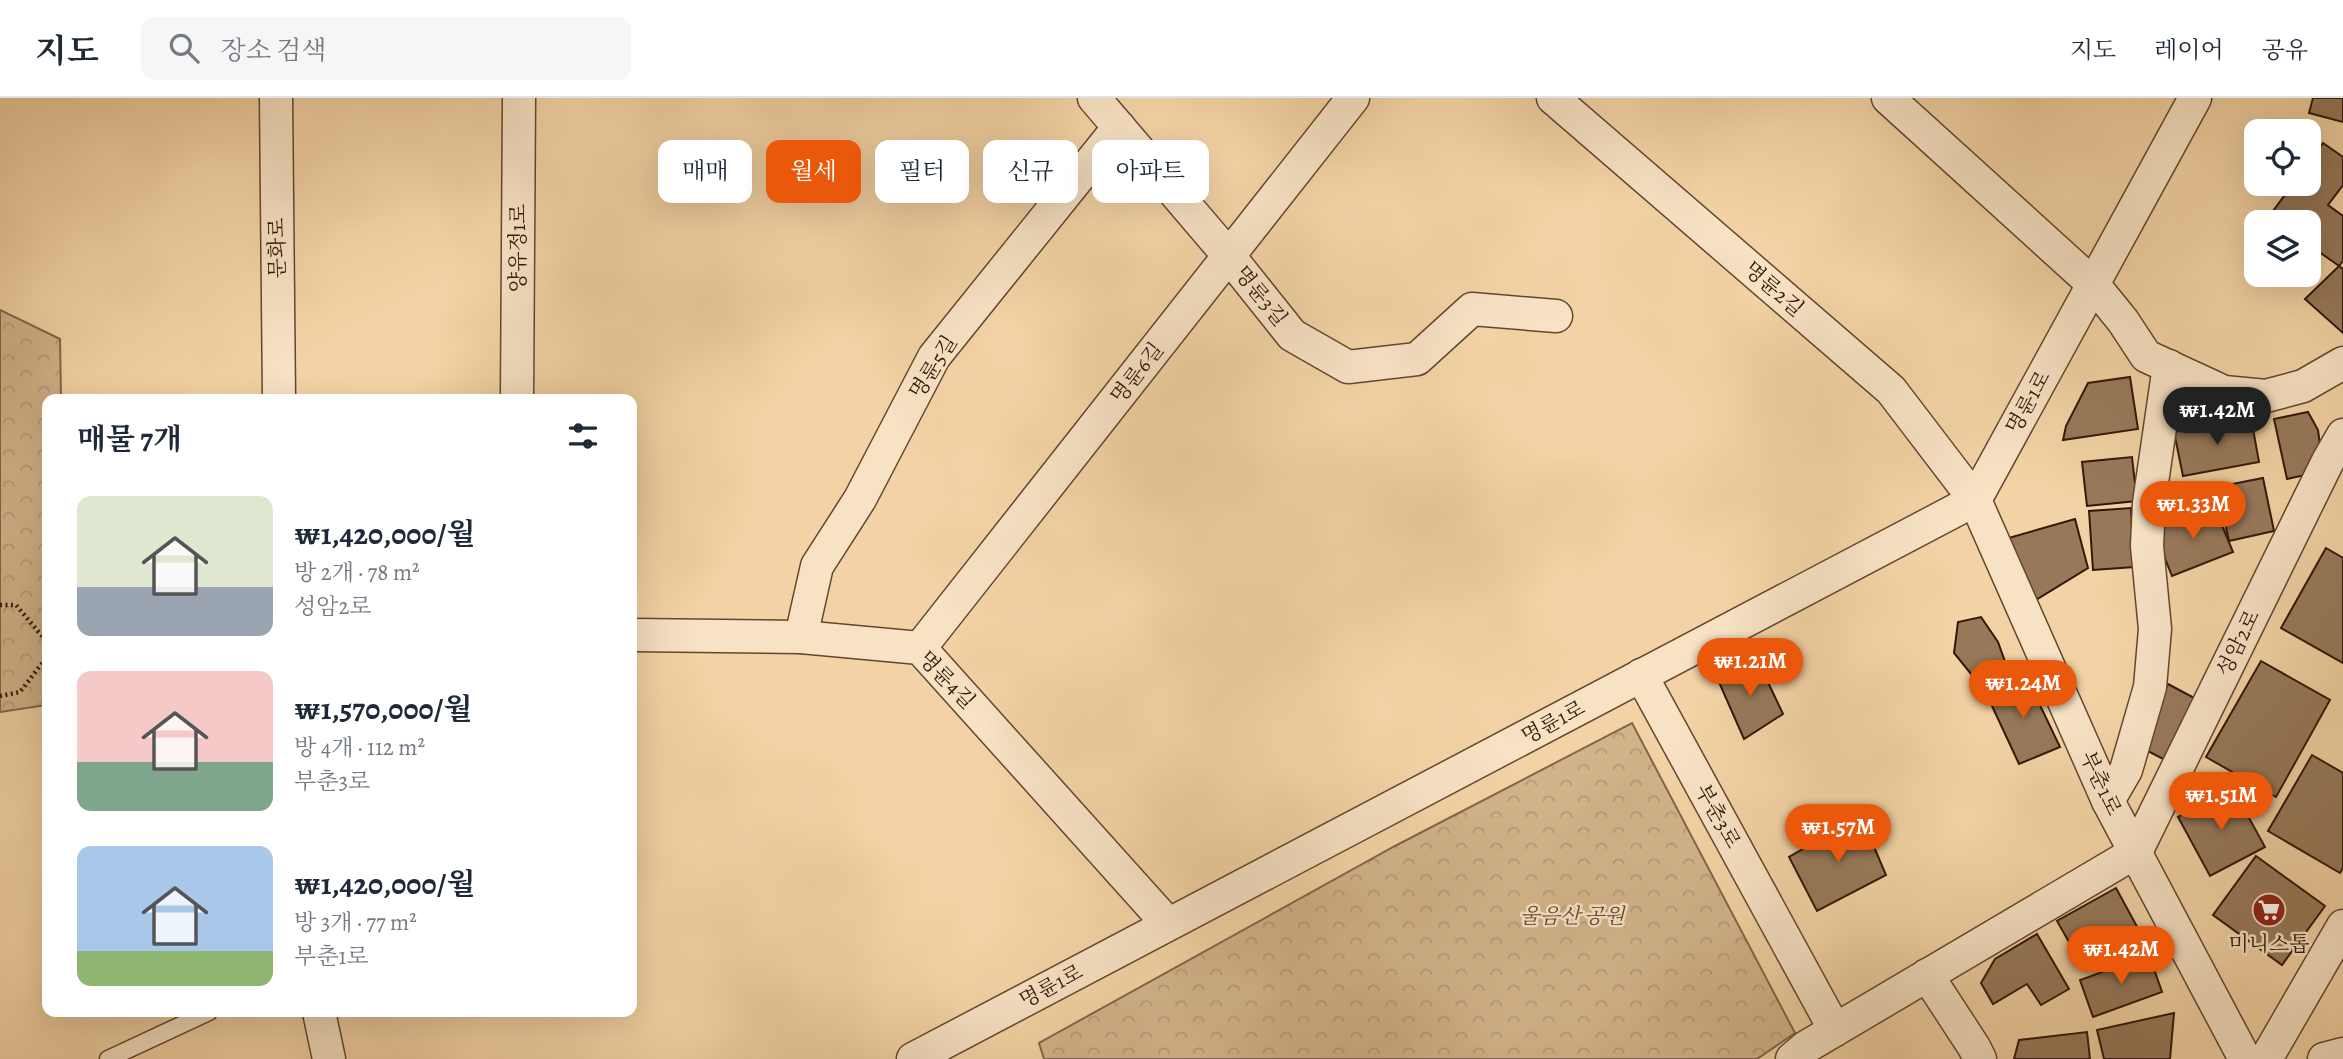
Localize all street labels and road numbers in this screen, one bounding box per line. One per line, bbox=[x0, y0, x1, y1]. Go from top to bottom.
street label: 양유정1로 bbox=[504, 204, 532, 292]
street label: 문화로 bbox=[262, 217, 292, 279]
street label: 명륜2길 bbox=[1738, 255, 1810, 323]
street label: 명륜3길 bbox=[1228, 260, 1294, 332]
street label: 명륜5길 bbox=[903, 330, 963, 404]
street label: 명륜6길 bbox=[1104, 337, 1170, 409]
street label: 명륜1로 bbox=[1999, 365, 2057, 439]
street label: 성암2로 bbox=[2210, 605, 2266, 681]
street label: 명륜4길 bbox=[912, 645, 982, 715]
street label: 명륜1로 bbox=[1516, 694, 1590, 750]
street label: 부춘1로 bbox=[2074, 746, 2128, 820]
street label: 부춘3로 bbox=[1689, 779, 1747, 853]
street label: 명륜1로 bbox=[1014, 958, 1088, 1014]

